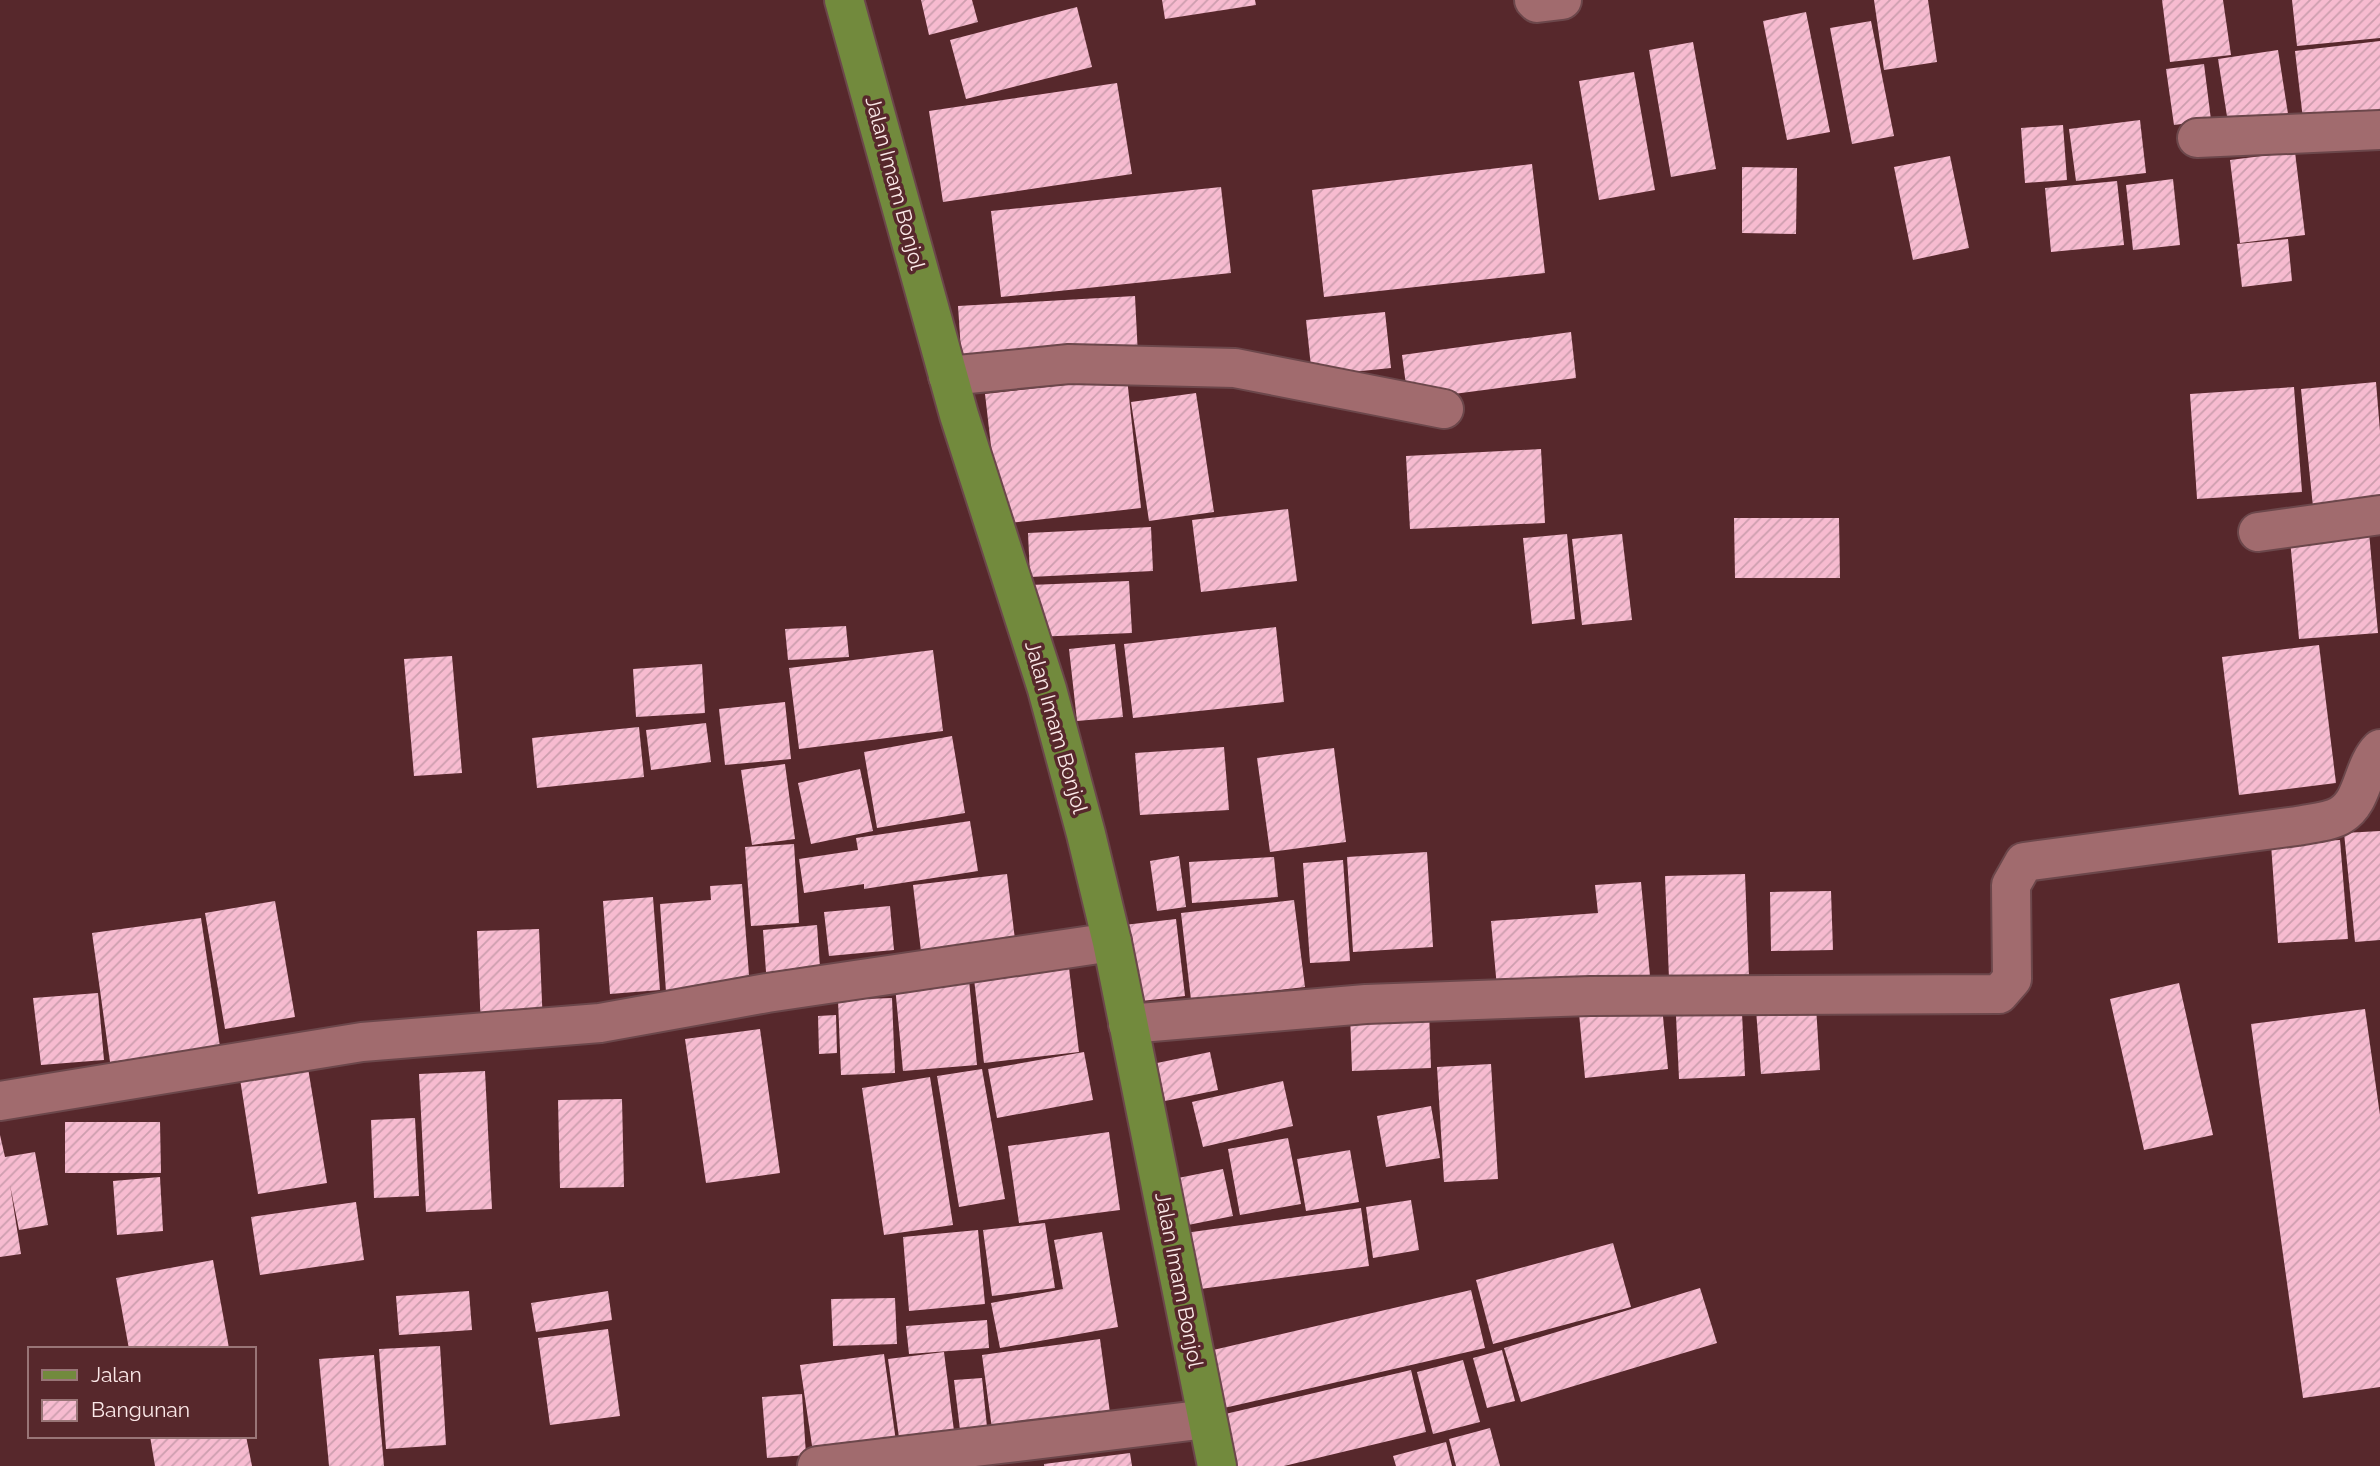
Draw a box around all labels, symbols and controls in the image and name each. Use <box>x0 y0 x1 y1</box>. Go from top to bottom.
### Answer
street label: Jalan Imam Bonjol <box>860 93 931 273</box>
street label: Jalan Imam Bonjol <box>1020 638 1093 816</box>
street label: Jalan Imam Bonjol <box>1150 1190 1209 1370</box>
legend <box>28 1347 256 1438</box>
text: Jalan <box>91 1362 142 1387</box>
text: Bangunan <box>91 1397 190 1422</box>

